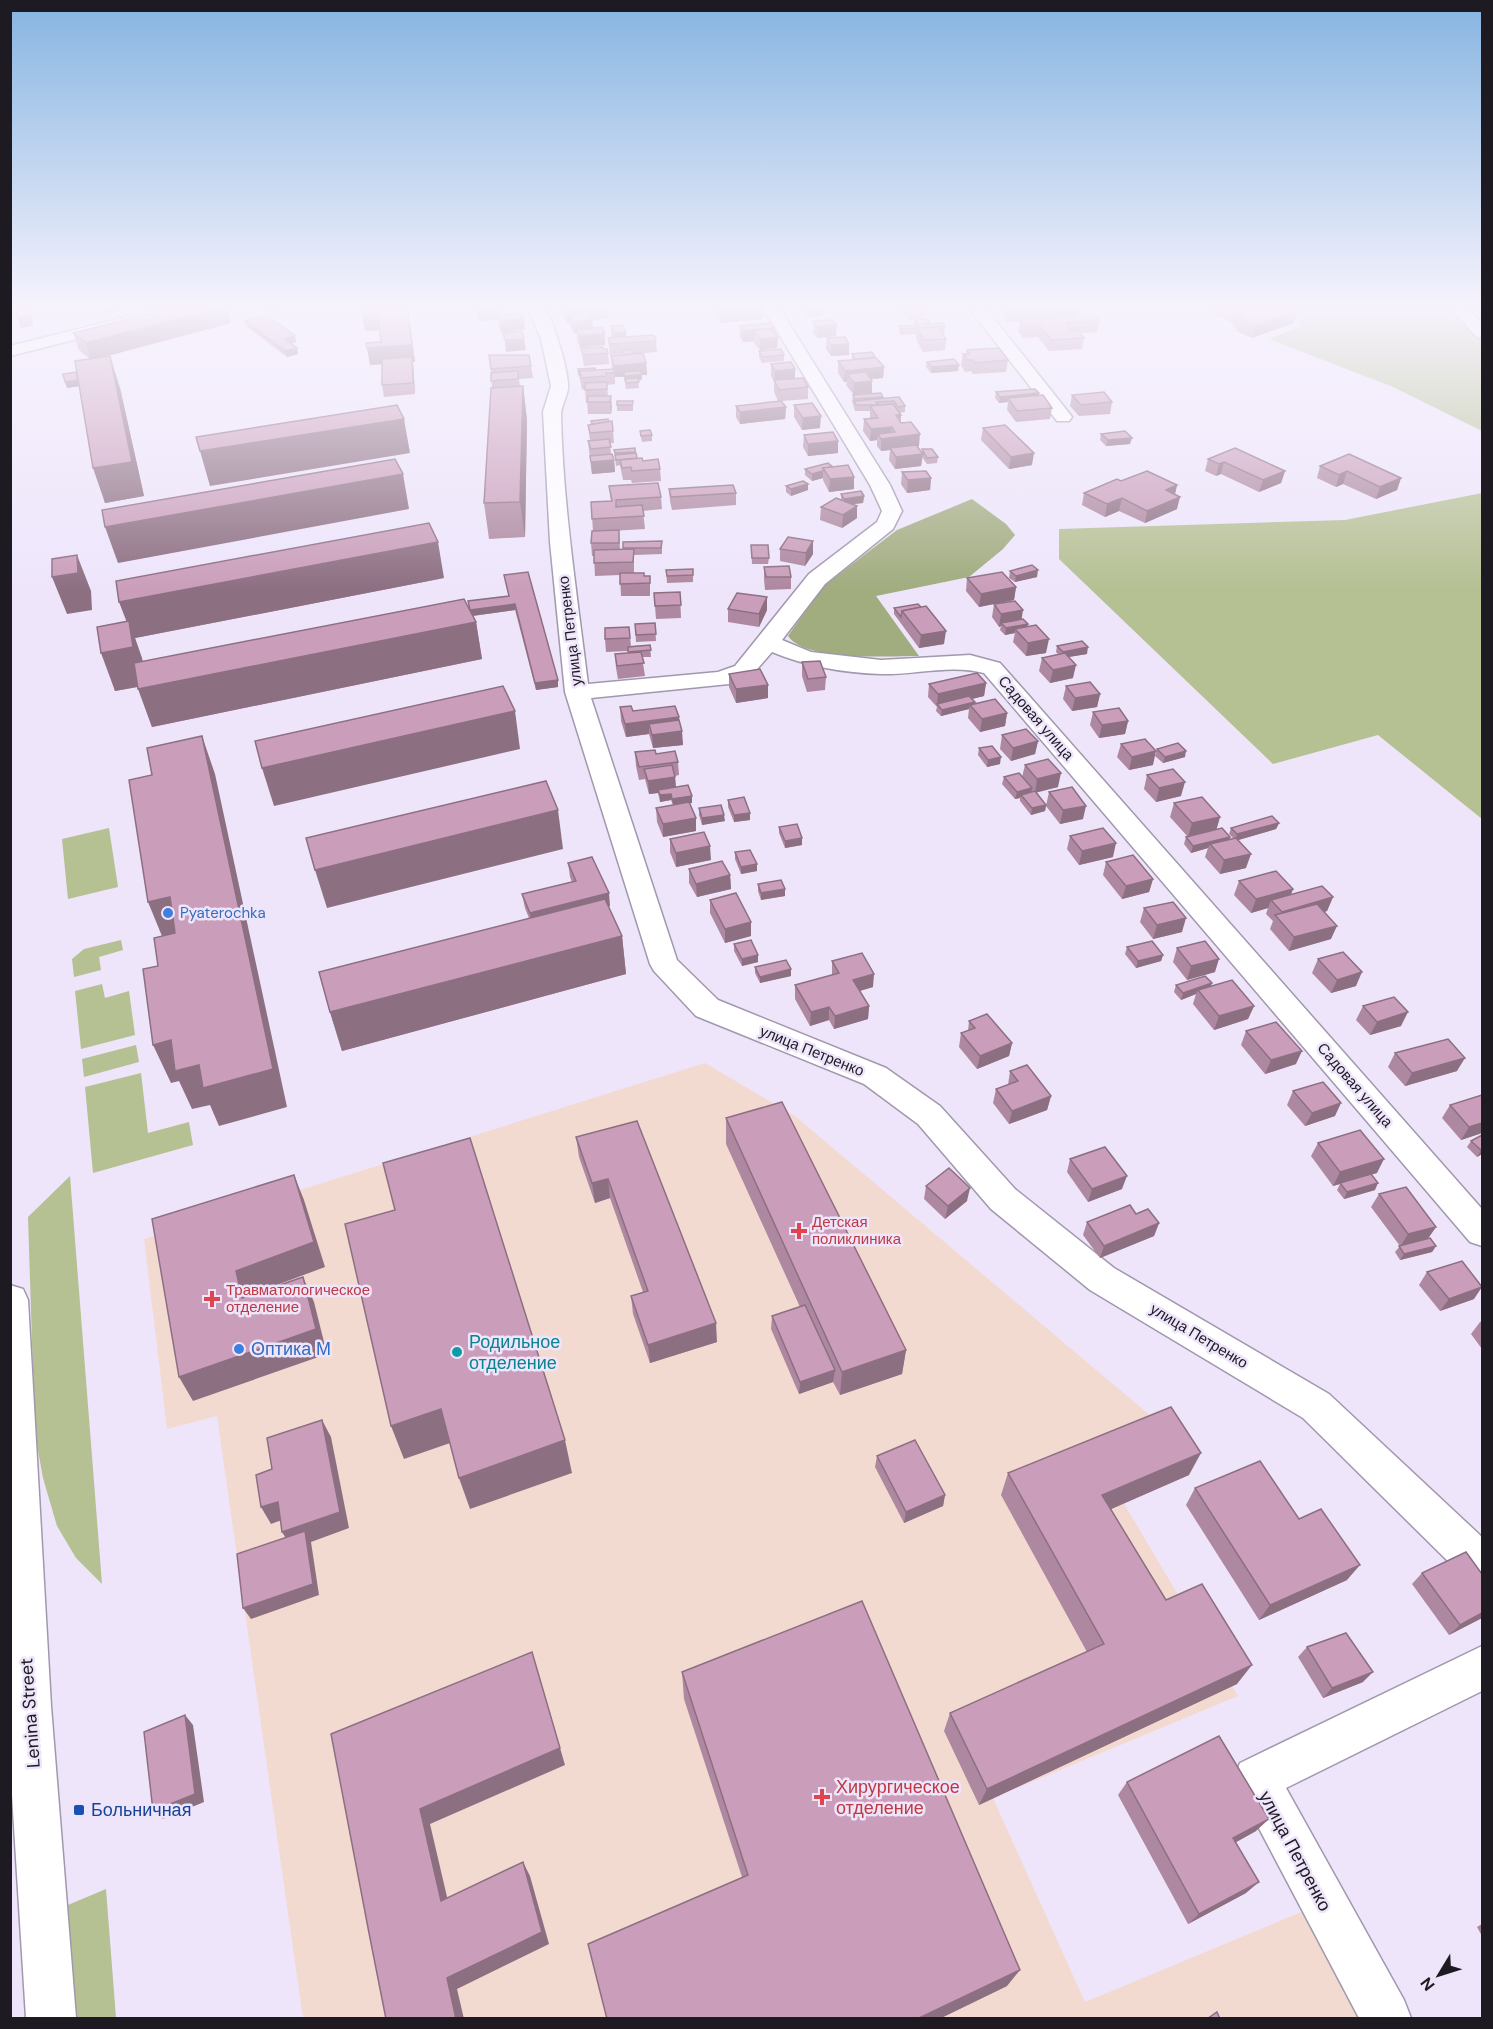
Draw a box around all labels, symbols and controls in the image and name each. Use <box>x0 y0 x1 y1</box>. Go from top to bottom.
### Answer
street label: улица Петренко <box>553 575 587 687</box>
street label: Садовая улица <box>994 671 1079 765</box>
place label: Pyaterochka <box>180 903 266 923</box>
marker: Pyaterochka <box>161 906 175 920</box>
street label: улица Петренко <box>757 1021 867 1081</box>
street label: Садовая улица <box>1313 1038 1398 1132</box>
place label: Детская поликлиника <box>812 1212 902 1249</box>
marker: Детская поликлиника <box>790 1222 808 1240</box>
place label: Травматологическое отделение <box>226 1280 370 1317</box>
marker: Травматологическое отделение <box>203 1290 221 1308</box>
street label: улица Петренко <box>1146 1299 1252 1373</box>
place label: Родильное отделение <box>469 1330 560 1375</box>
place label: Оптика М <box>251 1337 331 1361</box>
marker: Оптика М <box>232 1342 246 1356</box>
marker: Родильное отделение <box>450 1345 464 1359</box>
street label: Lenina Street <box>14 1657 46 1769</box>
place label: Хирургическое отделение <box>836 1775 960 1820</box>
street label: улица Петренко <box>1253 1787 1337 1915</box>
marker: Хирургическое отделение <box>813 1788 831 1806</box>
place label: Больничная <box>91 1798 191 1822</box>
marker: Больничная <box>72 1803 86 1817</box>
north arrow <box>1409 1945 1469 2005</box>
text: N <box>1416 1973 1439 1995</box>

